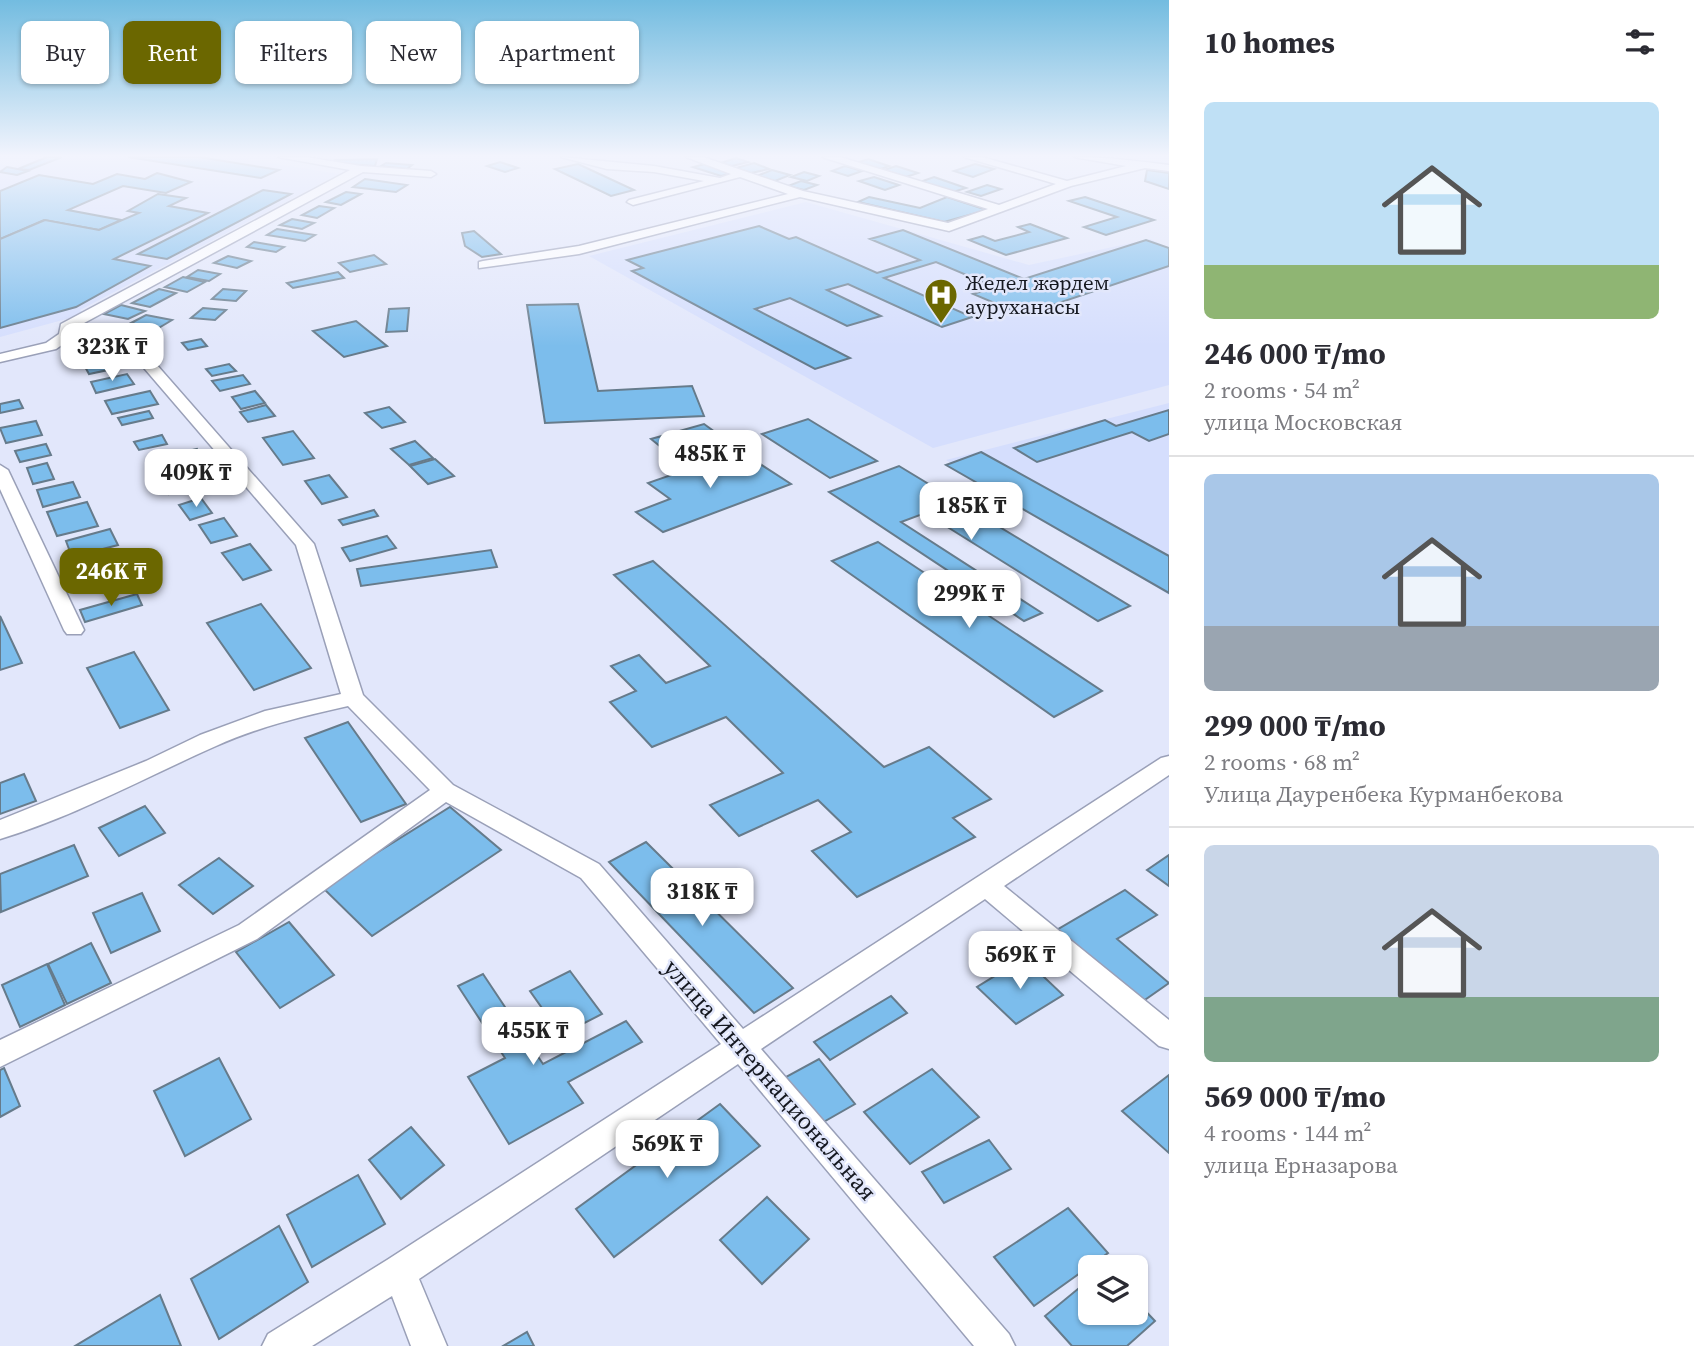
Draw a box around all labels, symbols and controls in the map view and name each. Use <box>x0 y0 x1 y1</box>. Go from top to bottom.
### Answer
chip: Buy <box>21 21 109 84</box>
chip: Rent <box>123 21 221 84</box>
chip: Filters <box>235 21 352 84</box>
chip: New <box>366 21 461 84</box>
chip: Apartment <box>475 21 639 84</box>
text: 10 homes <box>1204 22 1335 63</box>
icon: filters <box>1621 23 1659 61</box>
icon: home <box>1369 147 1495 273</box>
place label: Жедел жәрдем ауруханасы <box>965 268 1109 321</box>
hospital icon: Жедел жәрдем ауруханасы <box>922 276 960 325</box>
pin: 323K ₸ <box>55 324 169 383</box>
text: 323K ₸ <box>77 330 147 362</box>
text: 246 000 ₸/mo <box>1204 333 1386 374</box>
text: 2 rooms · 54 m² <box>1204 374 1360 406</box>
text: улица Московская <box>1204 406 1403 438</box>
pin: 485K ₸ <box>653 430 767 490</box>
text: 485K ₸ <box>675 437 745 469</box>
pin: 409K ₸ <box>139 449 253 509</box>
text: 409K ₸ <box>161 456 231 488</box>
pin: 185K ₸ <box>914 482 1028 542</box>
text: 185K ₸ <box>936 489 1006 521</box>
icon: home <box>1369 519 1495 645</box>
pin: 246K ₸ <box>54 548 168 608</box>
text: 246K ₸ <box>76 555 146 587</box>
pin: 299K ₸ <box>912 570 1026 630</box>
text: 299K ₸ <box>934 577 1004 609</box>
text: 299 000 ₸/mo <box>1204 705 1386 746</box>
text: 2 rooms · 68 m² <box>1204 746 1360 778</box>
text: Улица Дауренбека Курманбекова <box>1204 778 1563 810</box>
pin: 318K ₸ <box>645 869 759 928</box>
text: 318K ₸ <box>667 875 737 907</box>
icon: home <box>1369 890 1495 1016</box>
pin: 569K ₸ <box>963 932 1077 991</box>
text: 569K ₸ <box>985 938 1055 970</box>
street label: улица Интернациональная <box>656 952 885 1208</box>
pin: 455K ₸ <box>476 1007 590 1067</box>
text: 455K ₸ <box>498 1014 568 1046</box>
text: 569 000 ₸/mo <box>1204 1076 1386 1117</box>
text: 4 rooms · 144 m² <box>1204 1117 1371 1149</box>
pin: 569K ₸ <box>610 1120 724 1180</box>
text: 569K ₸ <box>632 1127 702 1159</box>
text: улица Ерназарова <box>1204 1149 1398 1181</box>
map controls <box>1078 1255 1148 1325</box>
button: layers <box>1078 1255 1148 1325</box>

